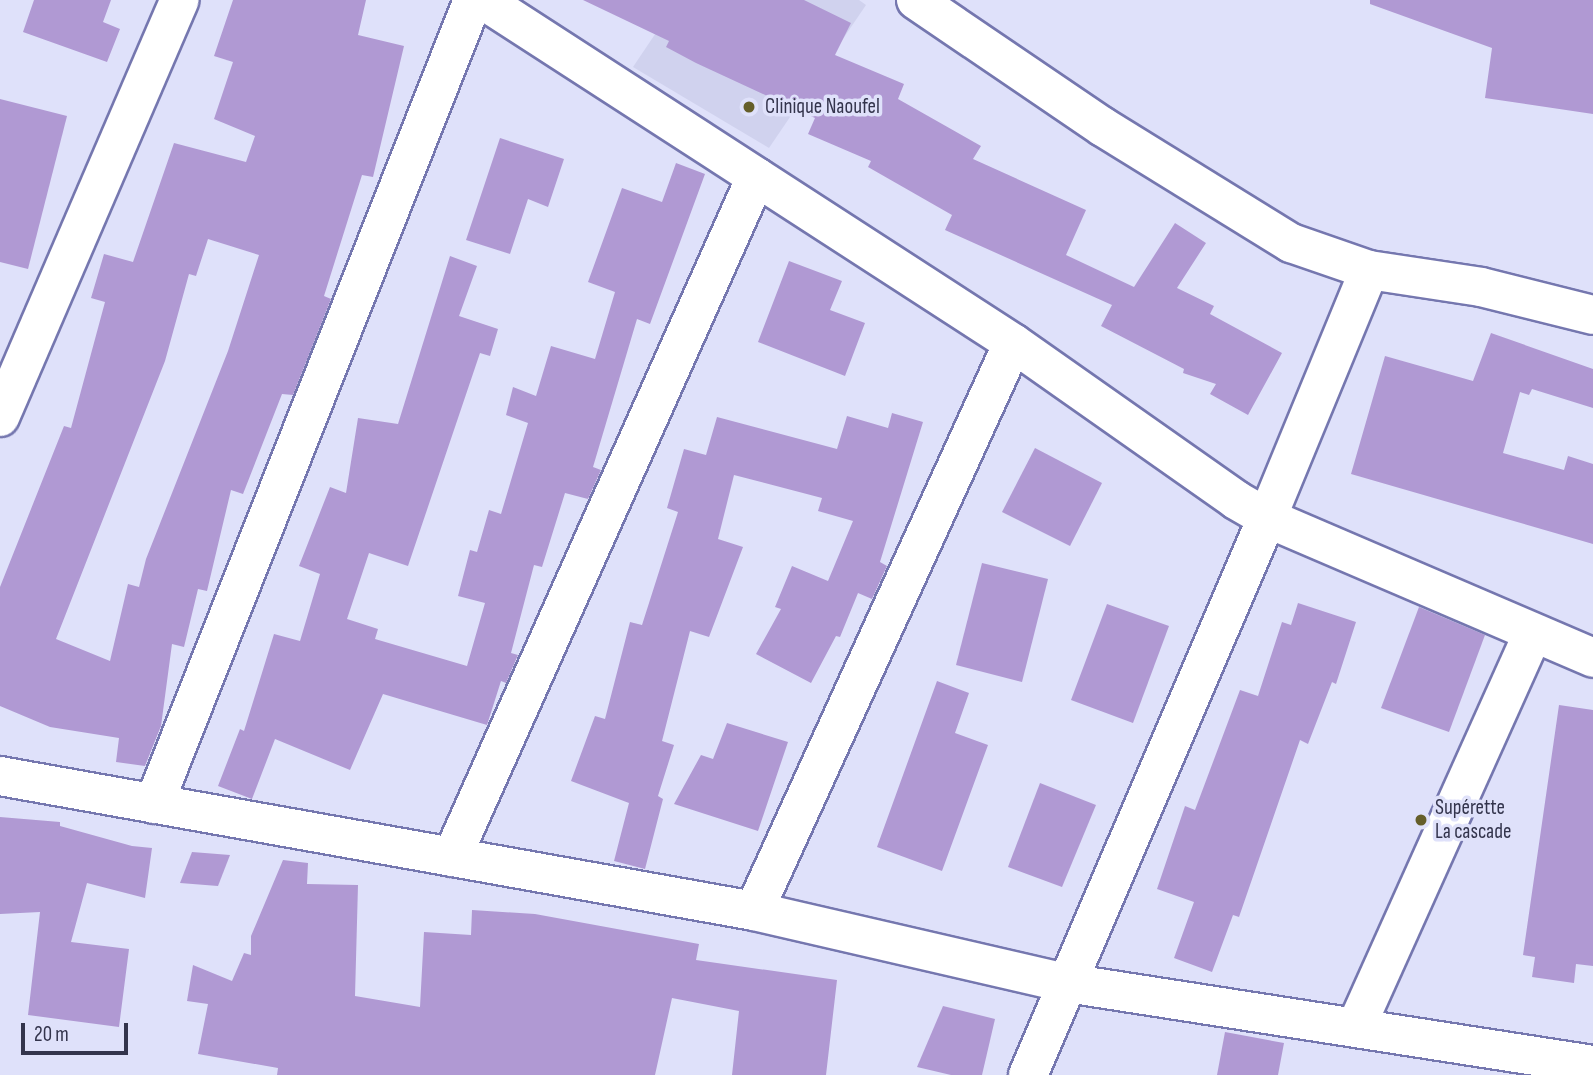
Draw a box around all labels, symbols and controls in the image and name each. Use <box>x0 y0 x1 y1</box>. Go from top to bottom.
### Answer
place label: Clinique Naoufel <box>765 94 880 120</box>
marker: Clinique Naoufel <box>739 97 759 117</box>
place label: Supérette La cascade <box>1435 795 1511 845</box>
marker: Supérette La cascade <box>1413 812 1429 828</box>
scale bar <box>24 1009 131 1052</box>
text: 20 m <box>34 1022 69 1047</box>

